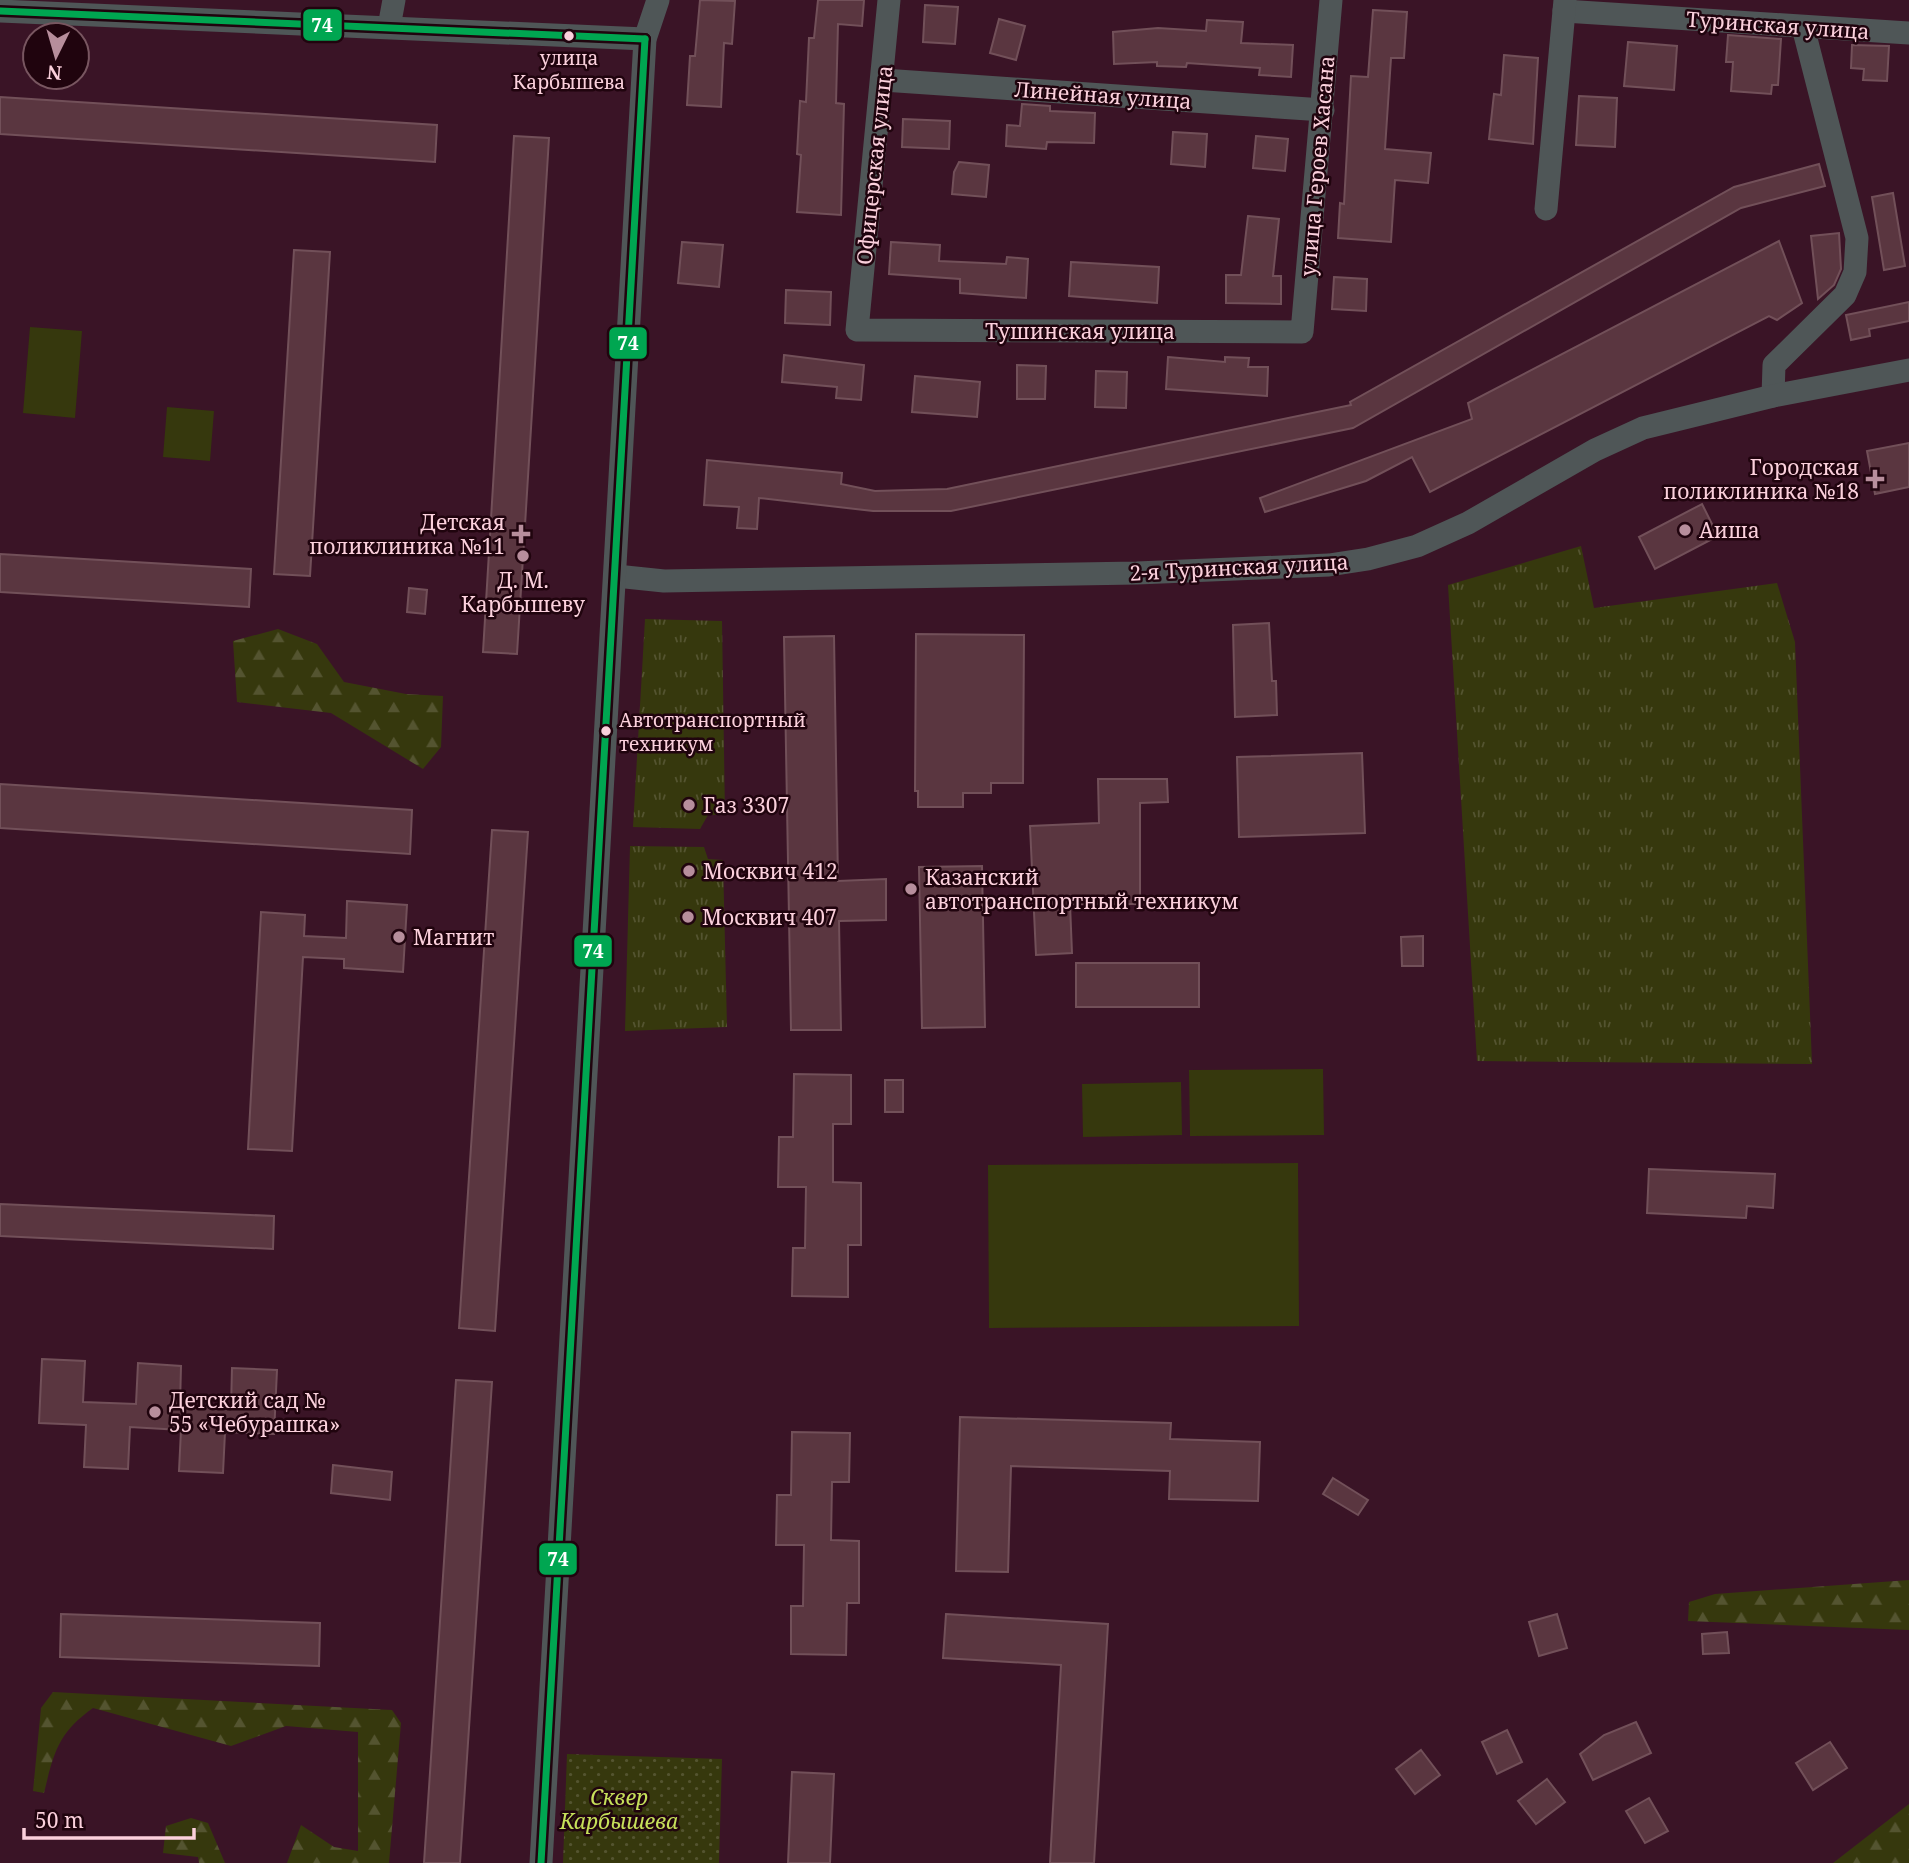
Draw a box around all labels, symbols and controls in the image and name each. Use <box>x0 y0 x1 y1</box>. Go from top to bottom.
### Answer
street label: Туринская улица <box>1685 5 1871 45</box>
line badge: 74 <box>302 8 343 42</box>
text: 74 <box>311 12 333 38</box>
north arrow <box>21 21 91 91</box>
marker: улица Карбышева <box>562 29 576 43</box>
place label: улица Карбышева <box>513 45 625 95</box>
street label: улица Героев Хасана <box>1293 54 1341 278</box>
text: N <box>46 59 63 87</box>
street label: Офицерская улица <box>850 64 898 266</box>
street label: Линейная улица <box>1014 75 1192 115</box>
street label: Тушинская улица <box>985 317 1175 345</box>
line badge: 74 <box>608 326 648 360</box>
text: 74 <box>617 330 639 356</box>
place label: Городская поликлиника №18 <box>1663 453 1859 505</box>
marker: Городская поликлиника №18 <box>1865 469 1885 489</box>
place label: Детская поликлиника №11 <box>309 508 505 560</box>
place label: Аиша <box>1699 516 1760 544</box>
marker: Аиша <box>1677 522 1693 538</box>
marker: Детская поликлиника №11 <box>511 524 531 544</box>
street label: 2-я Туринская улица <box>1129 547 1349 587</box>
marker: Д. М. Карбышеву <box>515 548 531 564</box>
place label: Д. М. Карбышеву <box>461 566 585 618</box>
place label: Автотранспортный техникум <box>619 707 806 757</box>
marker: Автотранспортный техникум <box>599 724 613 738</box>
place label: Газ 3307 <box>703 791 789 819</box>
marker: Газ 3307 <box>681 797 697 813</box>
place label: Москвич 412 <box>703 857 838 885</box>
marker: Москвич 412 <box>681 863 697 879</box>
place label: Казанский автотранспортный техникум <box>925 863 1239 915</box>
marker: Казанский автотранспортный техникум <box>903 881 919 897</box>
place label: Москвич 407 <box>702 903 837 931</box>
marker: Москвич 407 <box>680 909 696 925</box>
place label: Магнит <box>413 923 494 951</box>
marker: Магнит <box>391 929 407 945</box>
line badge: 74 <box>573 934 613 968</box>
text: 74 <box>582 938 604 964</box>
place label: Детский сад № 55 «Чебурашка» <box>169 1386 340 1438</box>
marker: Детский сад № 55 «Чебурашка» <box>147 1404 163 1420</box>
line badge: 74 <box>538 1542 578 1576</box>
text: 74 <box>547 1546 569 1572</box>
park label: Сквер Карбышева <box>559 1783 678 1835</box>
scale bar <box>24 1797 194 1841</box>
text: 50 m <box>35 1806 84 1834</box>

